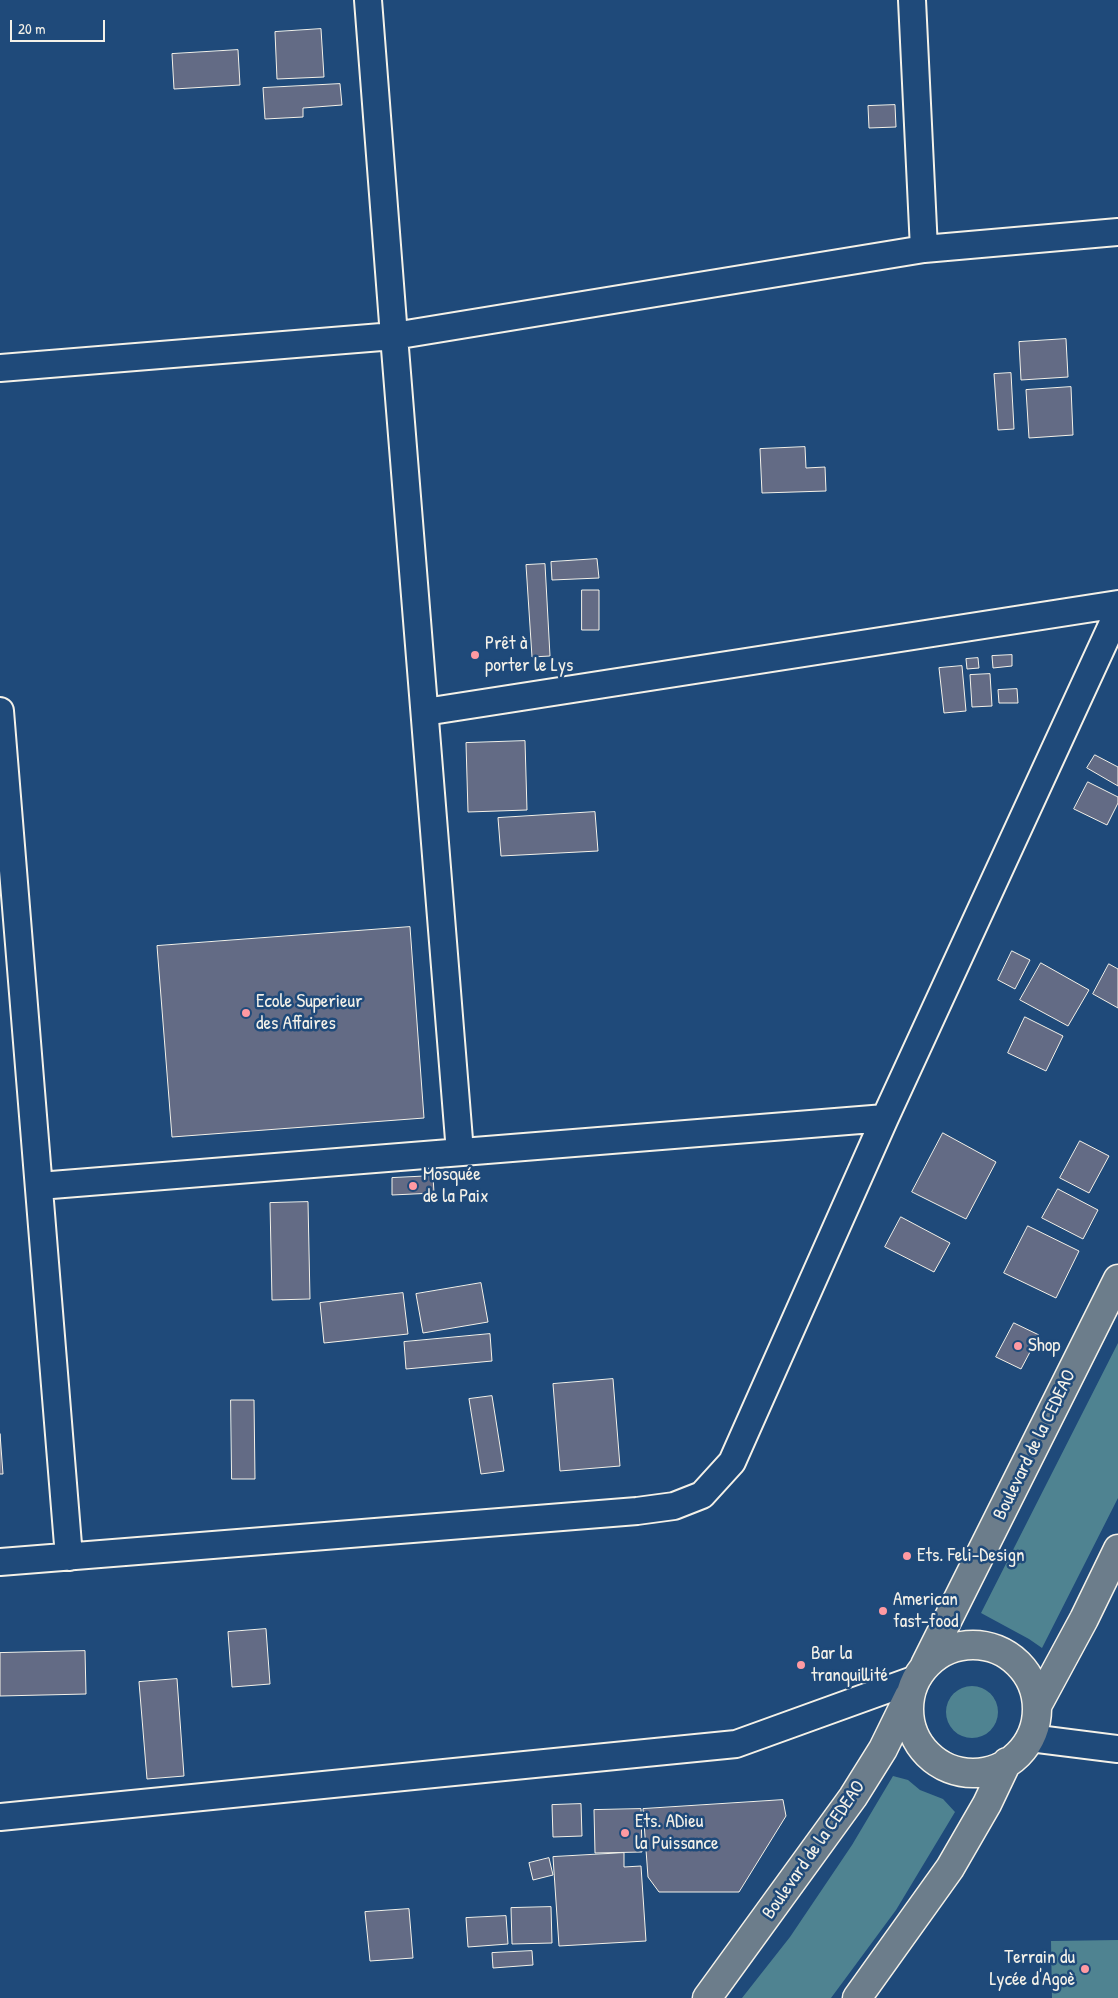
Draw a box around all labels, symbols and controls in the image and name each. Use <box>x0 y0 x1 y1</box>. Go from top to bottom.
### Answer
scale bar <box>12 10 108 42</box>
text: 20 m <box>18 18 45 39</box>
place label: Prêt à porter le Lys <box>485 633 573 677</box>
marker: Prêt à porter le Lys <box>469 649 481 661</box>
place label: Ecole Superieur des Affaires <box>256 991 362 1035</box>
marker: Ecole Superieur des Affaires <box>240 1007 252 1019</box>
place label: Mosquée de la Paix <box>423 1164 489 1208</box>
marker: Mosquée de la Paix <box>407 1180 419 1192</box>
place label: Shop <box>1028 1335 1060 1357</box>
marker: Shop <box>1012 1340 1024 1352</box>
street label: Boulevard de la CEDEAO <box>989 1366 1081 1524</box>
place label: Ets. Feli-Design <box>917 1545 1025 1567</box>
marker: Ets. Feli-Design <box>901 1550 913 1562</box>
place label: American fast-food <box>893 1589 958 1633</box>
marker: American fast-food <box>877 1605 889 1617</box>
place label: Bar la tranquillité <box>811 1643 888 1687</box>
marker: Bar la tranquillité <box>795 1659 807 1671</box>
street label: Boulevard de la CEDEAO <box>758 1776 870 1924</box>
place label: Ets. ADieu la Puissance <box>635 1811 718 1855</box>
marker: Ets. ADieu la Puissance <box>619 1827 631 1839</box>
place label: Terrain du Lycée d'Agoè <box>990 1947 1075 1991</box>
marker: Terrain du Lycée d'Agoè <box>1079 1963 1091 1975</box>

